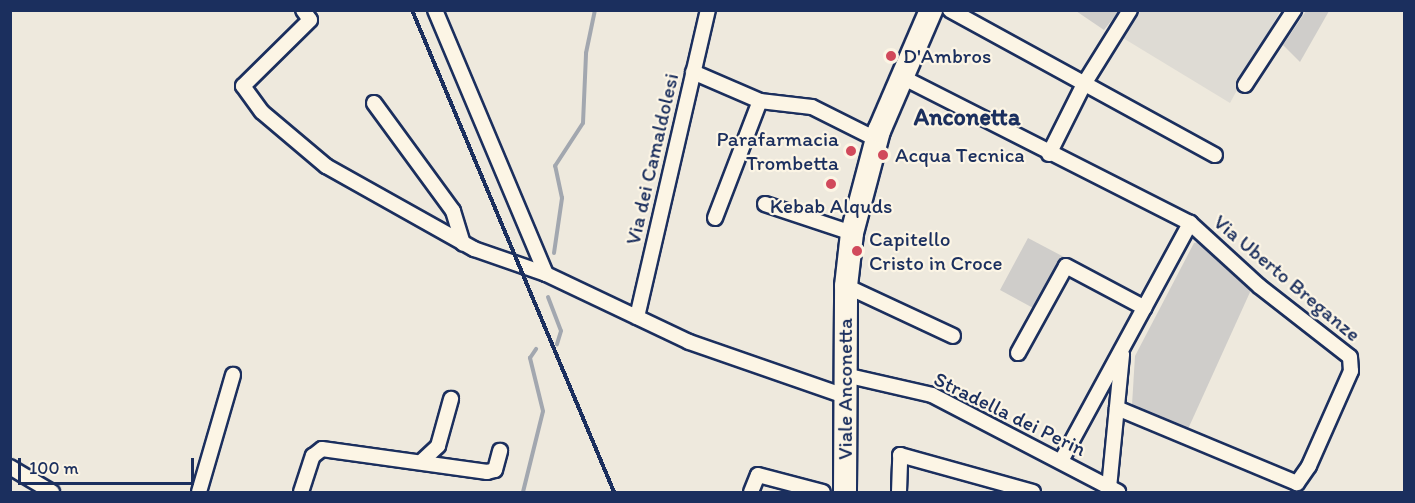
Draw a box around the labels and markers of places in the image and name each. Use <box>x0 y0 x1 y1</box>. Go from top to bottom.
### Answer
place label: D'Ambros <box>903 43 991 69</box>
marker: D'Ambros <box>884 49 898 63</box>
place label: Parafarmacia Trombetta <box>716 126 839 176</box>
place label: Acqua Tecnica <box>895 142 1023 168</box>
marker: Parafarmacia Trombetta <box>844 144 858 158</box>
marker: Acqua Tecnica <box>876 148 890 162</box>
marker: Kebab Alquds <box>824 177 838 191</box>
place label: Kebab Alquds <box>770 193 892 219</box>
place label: Capitello Cristo in Croce <box>869 226 1003 276</box>
marker: Capitello Cristo in Croce <box>850 244 864 258</box>

